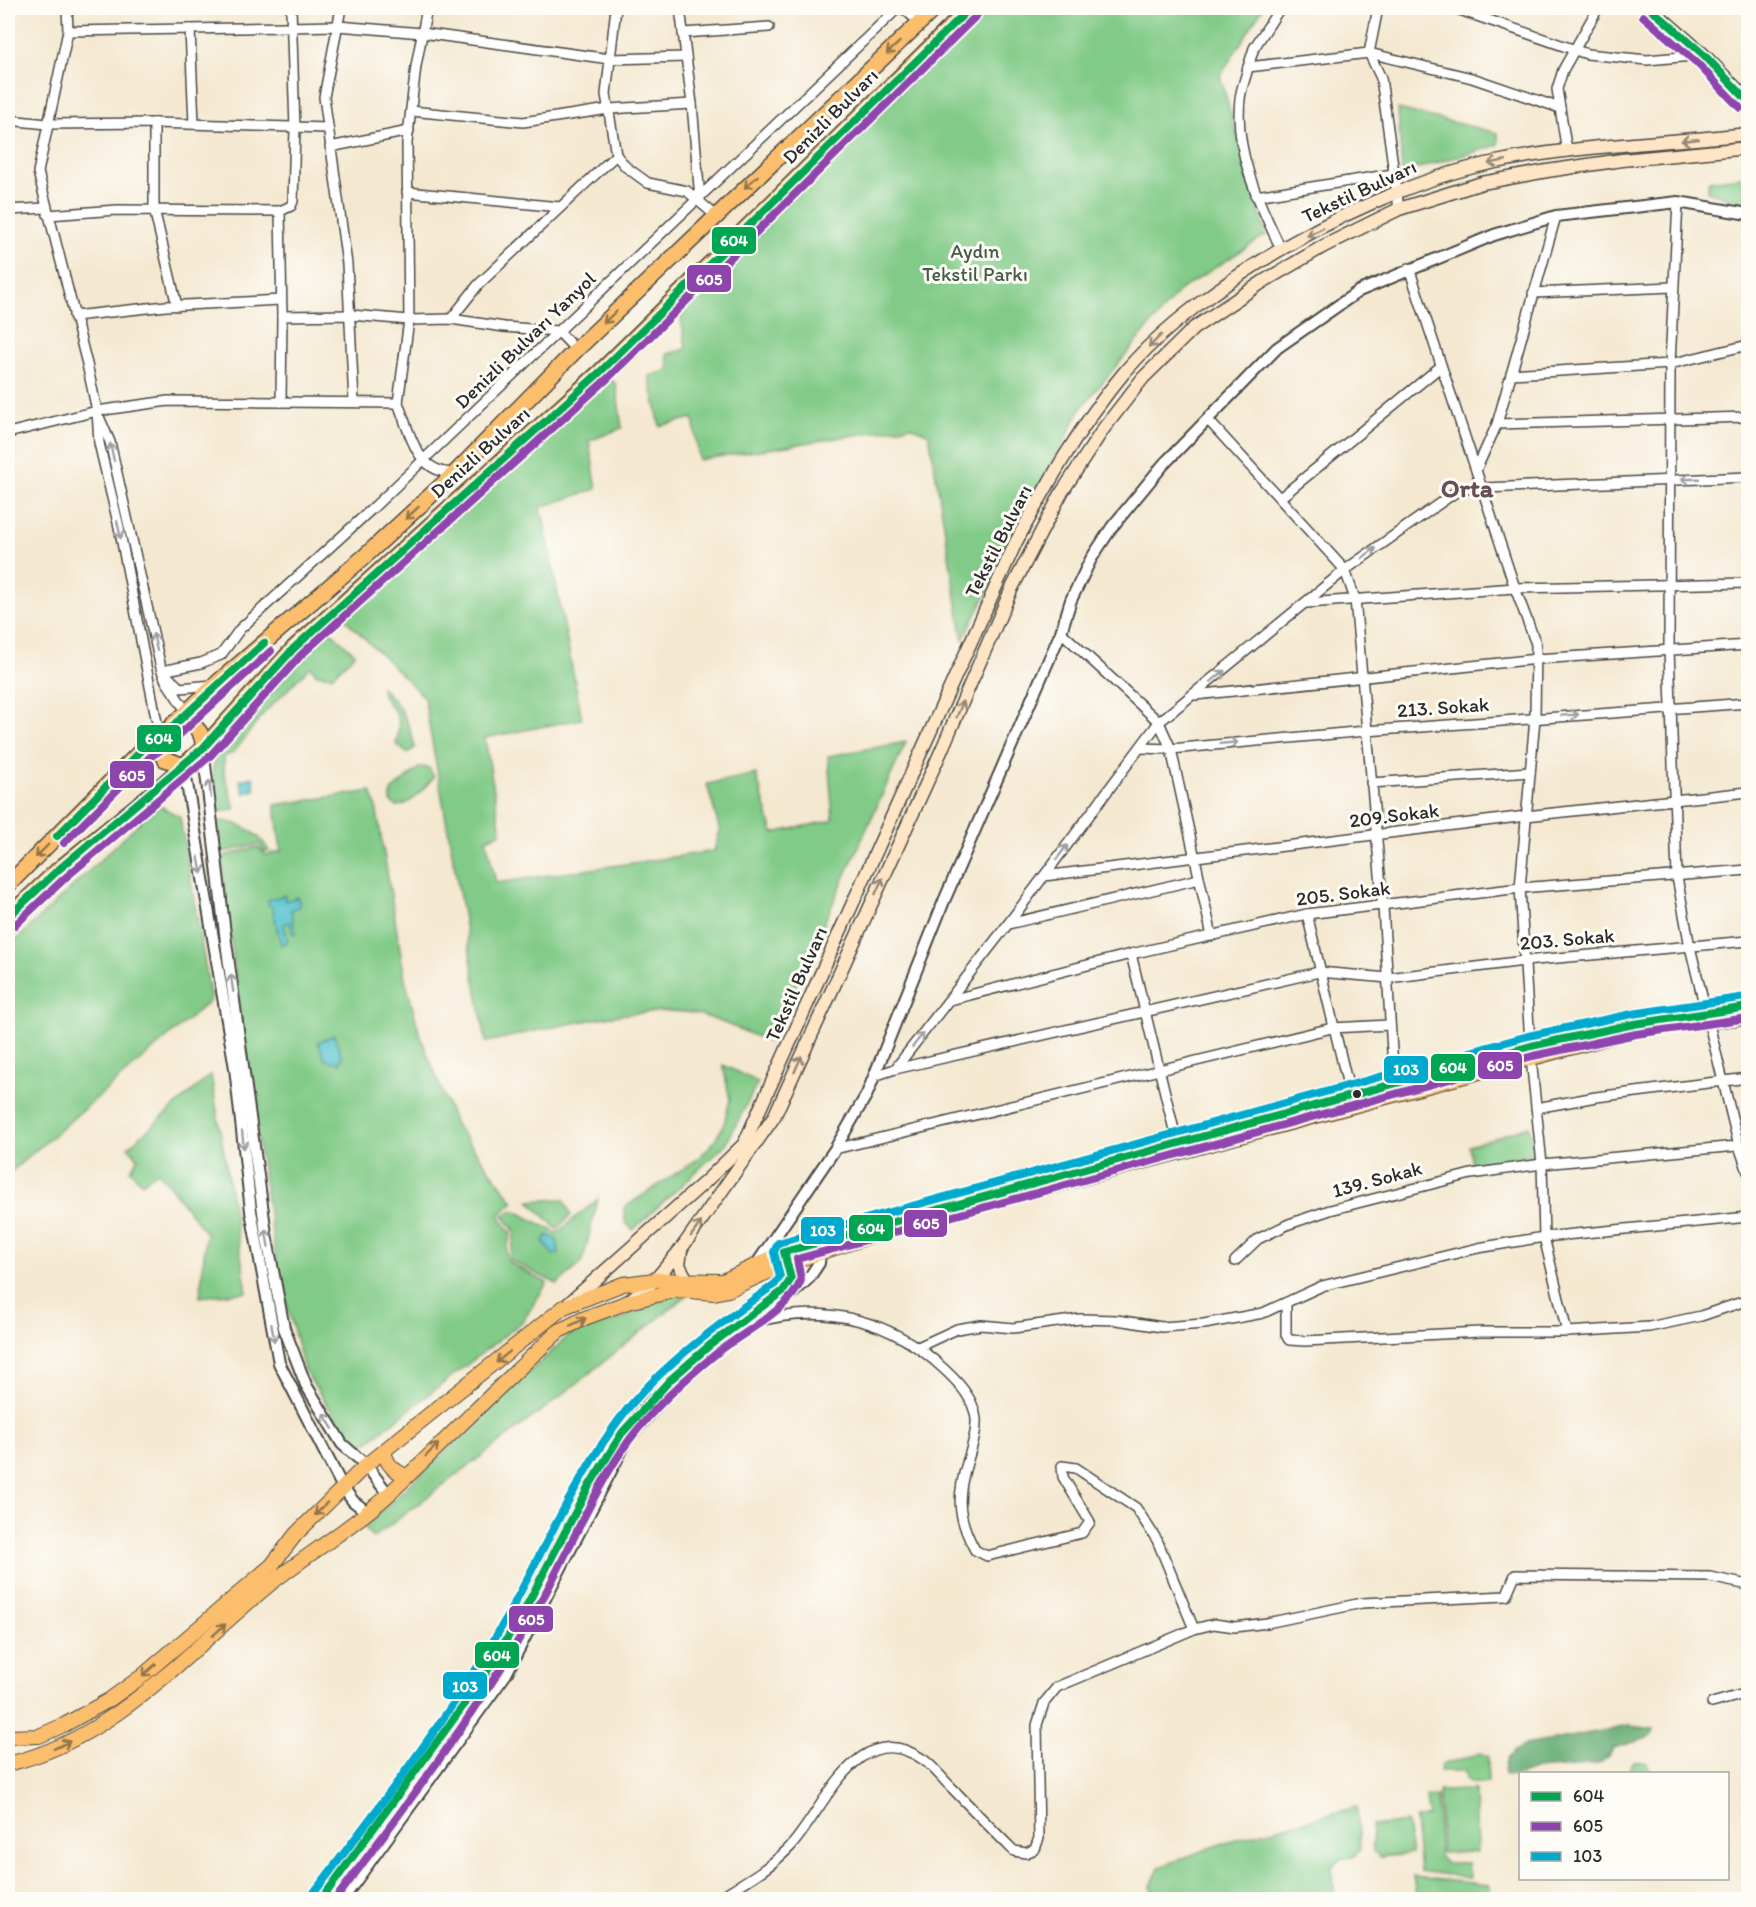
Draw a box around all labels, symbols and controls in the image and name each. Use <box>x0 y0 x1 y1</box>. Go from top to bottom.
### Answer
one-way arrow <box>886 41 901 55</box>
street label: Denizli Bulvarı <box>777 63 883 169</box>
one-way arrow <box>1681 135 1701 146</box>
street label: Tekstil Bulvarı <box>1298 154 1420 228</box>
one-way arrow <box>1487 157 1507 168</box>
one-way arrow <box>744 175 759 189</box>
line badge: 604 <box>711 226 757 255</box>
one-way arrow <box>1307 227 1325 238</box>
text: 604 <box>720 231 748 250</box>
park label: Aydın Tekstil Parkı <box>922 239 1028 286</box>
line badge: 605 <box>686 264 732 293</box>
street label: Denizli Bulvarı Yanyol <box>449 266 601 414</box>
text: 605 <box>696 270 723 289</box>
one-way arrow <box>603 309 618 324</box>
one-way arrow <box>1148 334 1163 349</box>
street label: Denizli Bulvarı <box>425 401 535 503</box>
one-way arrow <box>105 442 117 461</box>
district label: Orta <box>1441 472 1494 504</box>
one-way arrow <box>1681 473 1701 484</box>
street label: Tekstil Bulvarı <box>959 481 1037 601</box>
one-way arrow <box>405 506 420 520</box>
one-way arrow <box>114 520 125 540</box>
one-way arrow <box>1361 547 1377 560</box>
one-way arrow <box>149 632 160 652</box>
one-way arrow <box>1210 669 1226 682</box>
street label: 213. Sokak <box>1396 692 1490 722</box>
one-way arrow <box>955 700 966 718</box>
one-way arrow <box>1560 709 1580 720</box>
line badge: 604 <box>136 724 182 753</box>
text: 604 <box>145 729 173 748</box>
one-way arrow <box>1219 737 1239 748</box>
line badge: 605 <box>109 760 155 789</box>
text: 605 <box>119 766 146 785</box>
one-way arrow <box>204 779 215 799</box>
street label: 209.Sokak <box>1348 798 1440 832</box>
one-way arrow <box>35 844 49 859</box>
one-way arrow <box>1055 845 1068 861</box>
one-way arrow <box>195 855 206 874</box>
street label: 205. Sokak <box>1295 875 1391 911</box>
one-way arrow <box>874 878 885 896</box>
street label: Tekstil Bulvarı <box>760 923 832 1045</box>
street label: 203. Sokak <box>1519 923 1615 955</box>
one-way arrow <box>226 973 237 993</box>
one-way arrow <box>911 1033 924 1049</box>
line badge: 605 <box>1477 1051 1523 1080</box>
line badge: 604 <box>1430 1053 1476 1082</box>
one-way arrow <box>793 1055 805 1073</box>
line badge: 103 <box>1383 1055 1429 1084</box>
text: 605 <box>1487 1056 1514 1075</box>
text: 604 <box>1439 1058 1467 1077</box>
text: 103 <box>1393 1060 1419 1079</box>
unlabelled marker <box>1351 1088 1363 1100</box>
one-way arrow <box>238 1130 249 1150</box>
street label: 139. Sokak <box>1329 1156 1425 1202</box>
line badge: 605 <box>903 1209 948 1238</box>
line badge: 604 <box>848 1214 894 1242</box>
text: 605 <box>913 1214 940 1233</box>
line badge: 103 <box>800 1216 845 1245</box>
text: 604 <box>857 1219 885 1238</box>
one-way arrow <box>690 1221 702 1237</box>
text: 103 <box>810 1221 836 1240</box>
one-way arrow <box>261 1229 272 1248</box>
one-way arrow <box>568 1315 586 1327</box>
one-way arrow <box>268 1323 279 1342</box>
one-way arrow <box>495 1351 511 1364</box>
one-way arrow <box>322 1413 334 1430</box>
one-way arrow <box>424 1443 439 1457</box>
one-way arrow <box>314 1501 328 1516</box>
line badge: 605 <box>508 1605 554 1633</box>
text: 605 <box>518 1610 545 1629</box>
one-way arrow <box>211 1623 226 1637</box>
line badge: 604 <box>474 1641 520 1669</box>
text: 604 <box>483 1646 511 1665</box>
one-way arrow <box>141 1664 157 1677</box>
line badge: 103 <box>442 1671 488 1700</box>
text: 103 <box>452 1677 478 1696</box>
one-way arrow <box>53 1738 71 1750</box>
legend <box>1519 1772 1729 1880</box>
text: 604 <box>1573 1785 1605 1807</box>
text: 605 <box>1573 1815 1603 1837</box>
text: 103 <box>1573 1845 1602 1867</box>

